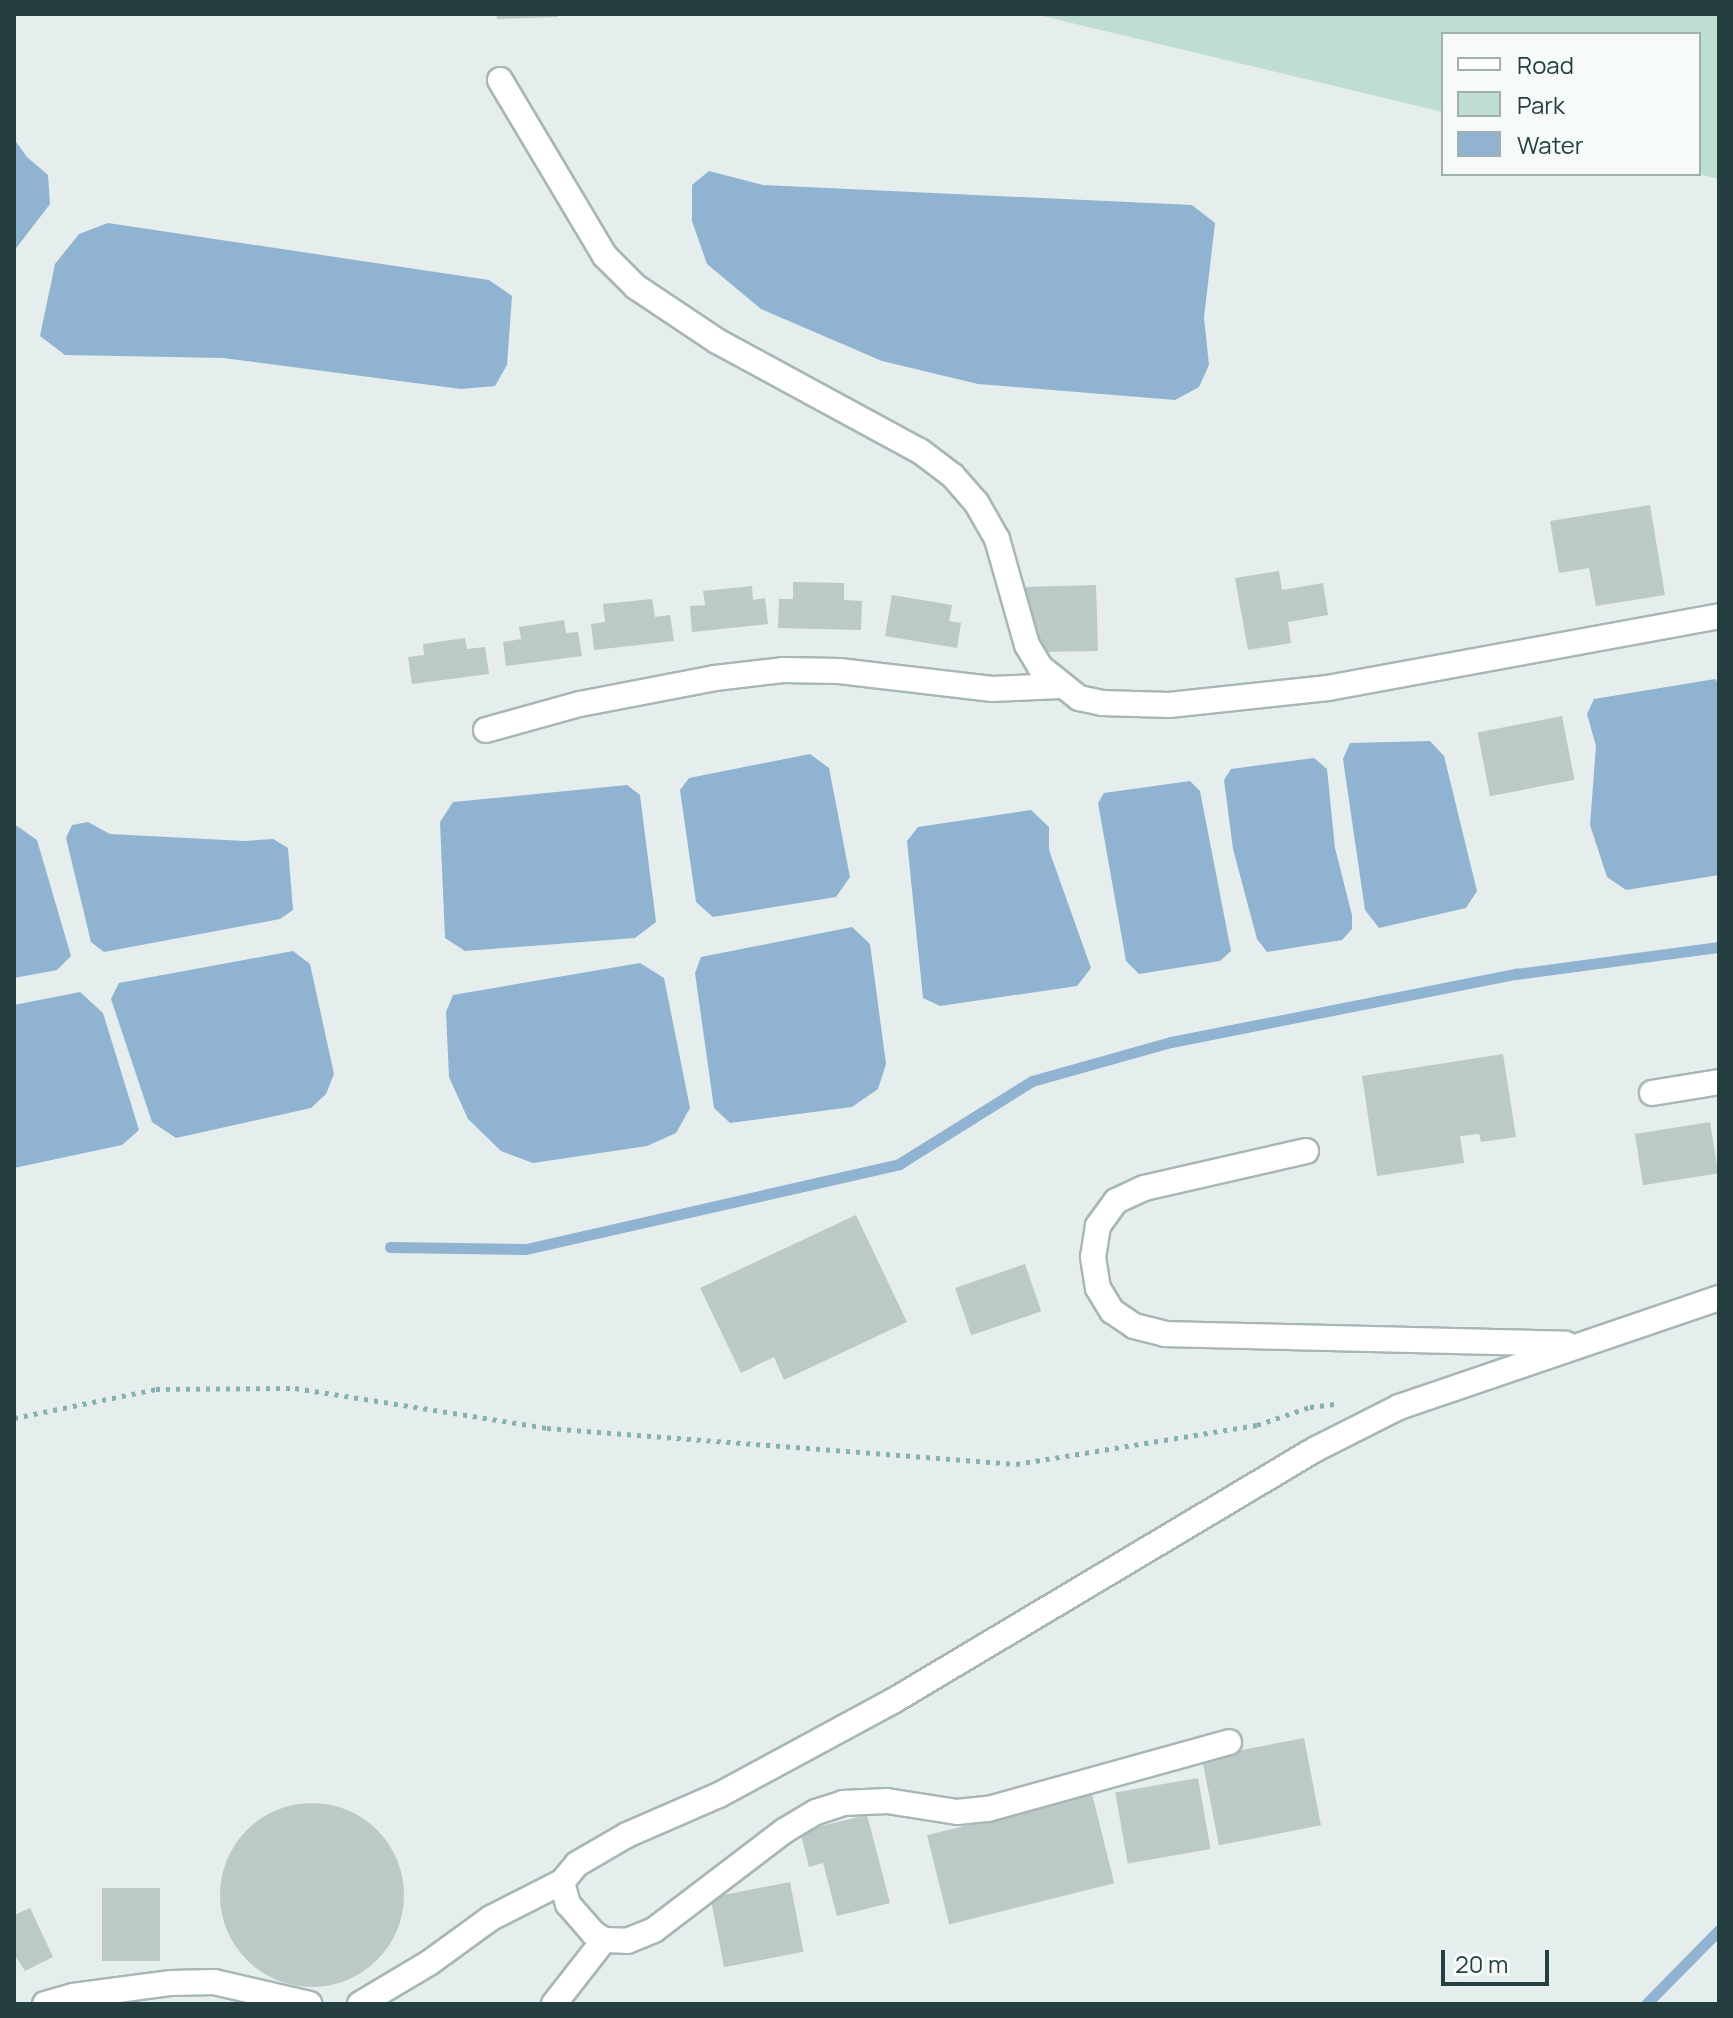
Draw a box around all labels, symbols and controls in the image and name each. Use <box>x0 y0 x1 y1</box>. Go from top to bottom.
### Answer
legend <box>1441 32 1701 176</box>
text: Road <box>1517 48 1574 81</box>
text: Park <box>1517 88 1565 121</box>
text: Water <box>1517 128 1584 161</box>
scale bar <box>1445 1934 1553 1984</box>
text: 20 m <box>1455 1947 1508 1980</box>

